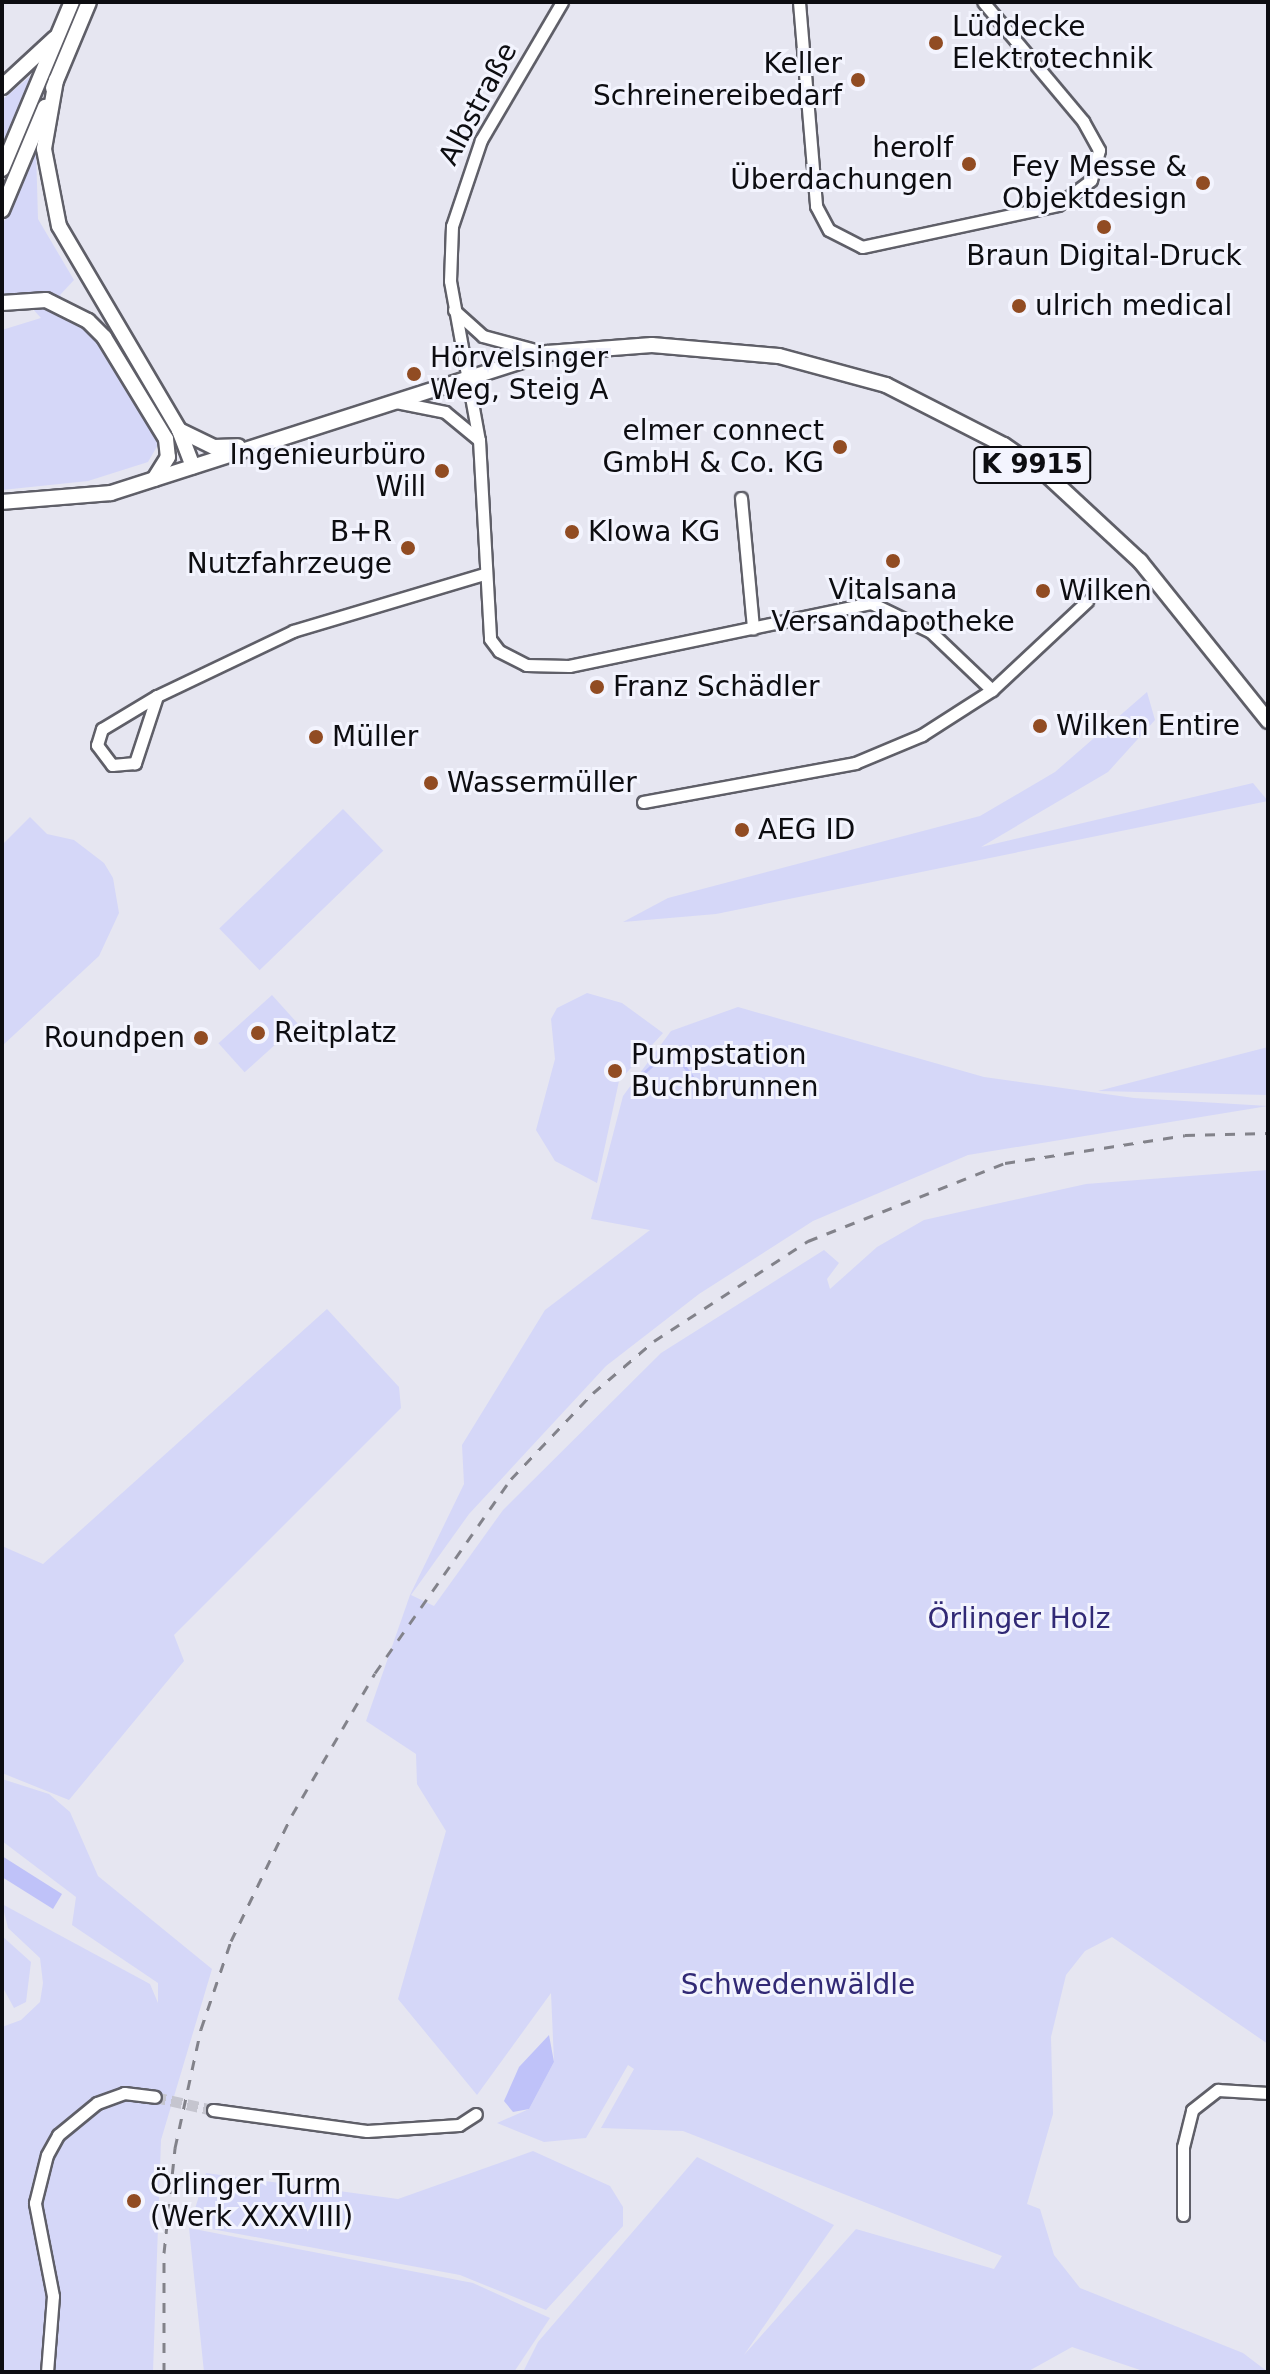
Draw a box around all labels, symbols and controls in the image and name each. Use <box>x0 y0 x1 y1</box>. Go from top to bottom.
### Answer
place label: Lüddecke Elektrotechnik <box>952 10 1153 76</box>
marker: Lüddecke Elektrotechnik <box>927 34 945 52</box>
street label: Albstraße <box>432 37 524 171</box>
place label: Keller Schreinereibedarf <box>593 47 842 113</box>
marker: Keller Schreinereibedarf <box>849 71 867 89</box>
place label: herolf Überdachungen <box>730 131 953 197</box>
place label: Fey Messe & Objektdesign <box>1002 150 1187 216</box>
marker: herolf Überdachungen <box>960 155 978 173</box>
marker: Fey Messe & Objektdesign <box>1194 174 1212 192</box>
marker: Braun Digital-Druck <box>1095 218 1113 236</box>
place label: Braun Digital-Druck <box>966 239 1242 273</box>
place label: ulrich medical <box>1035 289 1232 323</box>
marker: ulrich medical <box>1010 297 1028 315</box>
place label: Hörvelsinger Weg, Steig A <box>430 341 608 407</box>
marker: Hörvelsinger Weg, Steig A <box>405 365 423 383</box>
place label: elmer connect GmbH & Co. KG <box>603 414 824 480</box>
place label: Ingenieurbüro Will <box>229 438 426 504</box>
marker: elmer connect GmbH & Co. KG <box>831 438 849 456</box>
road number: K 9915 <box>972 443 1092 487</box>
marker: Ingenieurbüro Will <box>433 462 451 480</box>
place label: B+R Nutzfahrzeuge <box>187 515 392 581</box>
place label: Klowa KG <box>588 515 720 549</box>
marker: Klowa KG <box>563 523 581 541</box>
marker: B+R Nutzfahrzeuge <box>399 539 417 557</box>
marker: Vitalsana Versandapotheke <box>884 552 902 570</box>
place label: Vitalsana Versandapotheke <box>771 573 1015 639</box>
place label: Wilken <box>1059 574 1152 608</box>
marker: Wilken <box>1034 582 1052 600</box>
place label: Franz Schädler <box>613 670 819 704</box>
marker: Franz Schädler <box>588 678 606 696</box>
place label: Wilken Entire <box>1056 709 1240 743</box>
marker: Wilken Entire <box>1031 717 1049 735</box>
place label: Müller <box>332 720 418 754</box>
marker: Müller <box>307 728 325 746</box>
place label: Wassermüller <box>447 766 637 800</box>
marker: Wassermüller <box>422 774 440 792</box>
place label: AEG ID <box>758 813 855 847</box>
marker: AEG ID <box>733 821 751 839</box>
place label: Reitplatz <box>274 1016 397 1050</box>
place label: Roundpen <box>44 1021 185 1055</box>
marker: Reitplatz <box>249 1024 267 1042</box>
marker: Roundpen <box>192 1029 210 1047</box>
place label: Pumpstation Buchbrunnen <box>631 1038 819 1104</box>
marker: Pumpstation Buchbrunnen <box>606 1062 624 1080</box>
park label: Örlinger Holz <box>928 1602 1110 1636</box>
park label: Schwedenwäldle <box>681 1968 915 2002</box>
place label: Örlinger Turm (Werk XXXVIII) <box>150 2168 353 2234</box>
marker: Örlinger Turm (Werk XXXVIII) <box>125 2192 143 2210</box>

